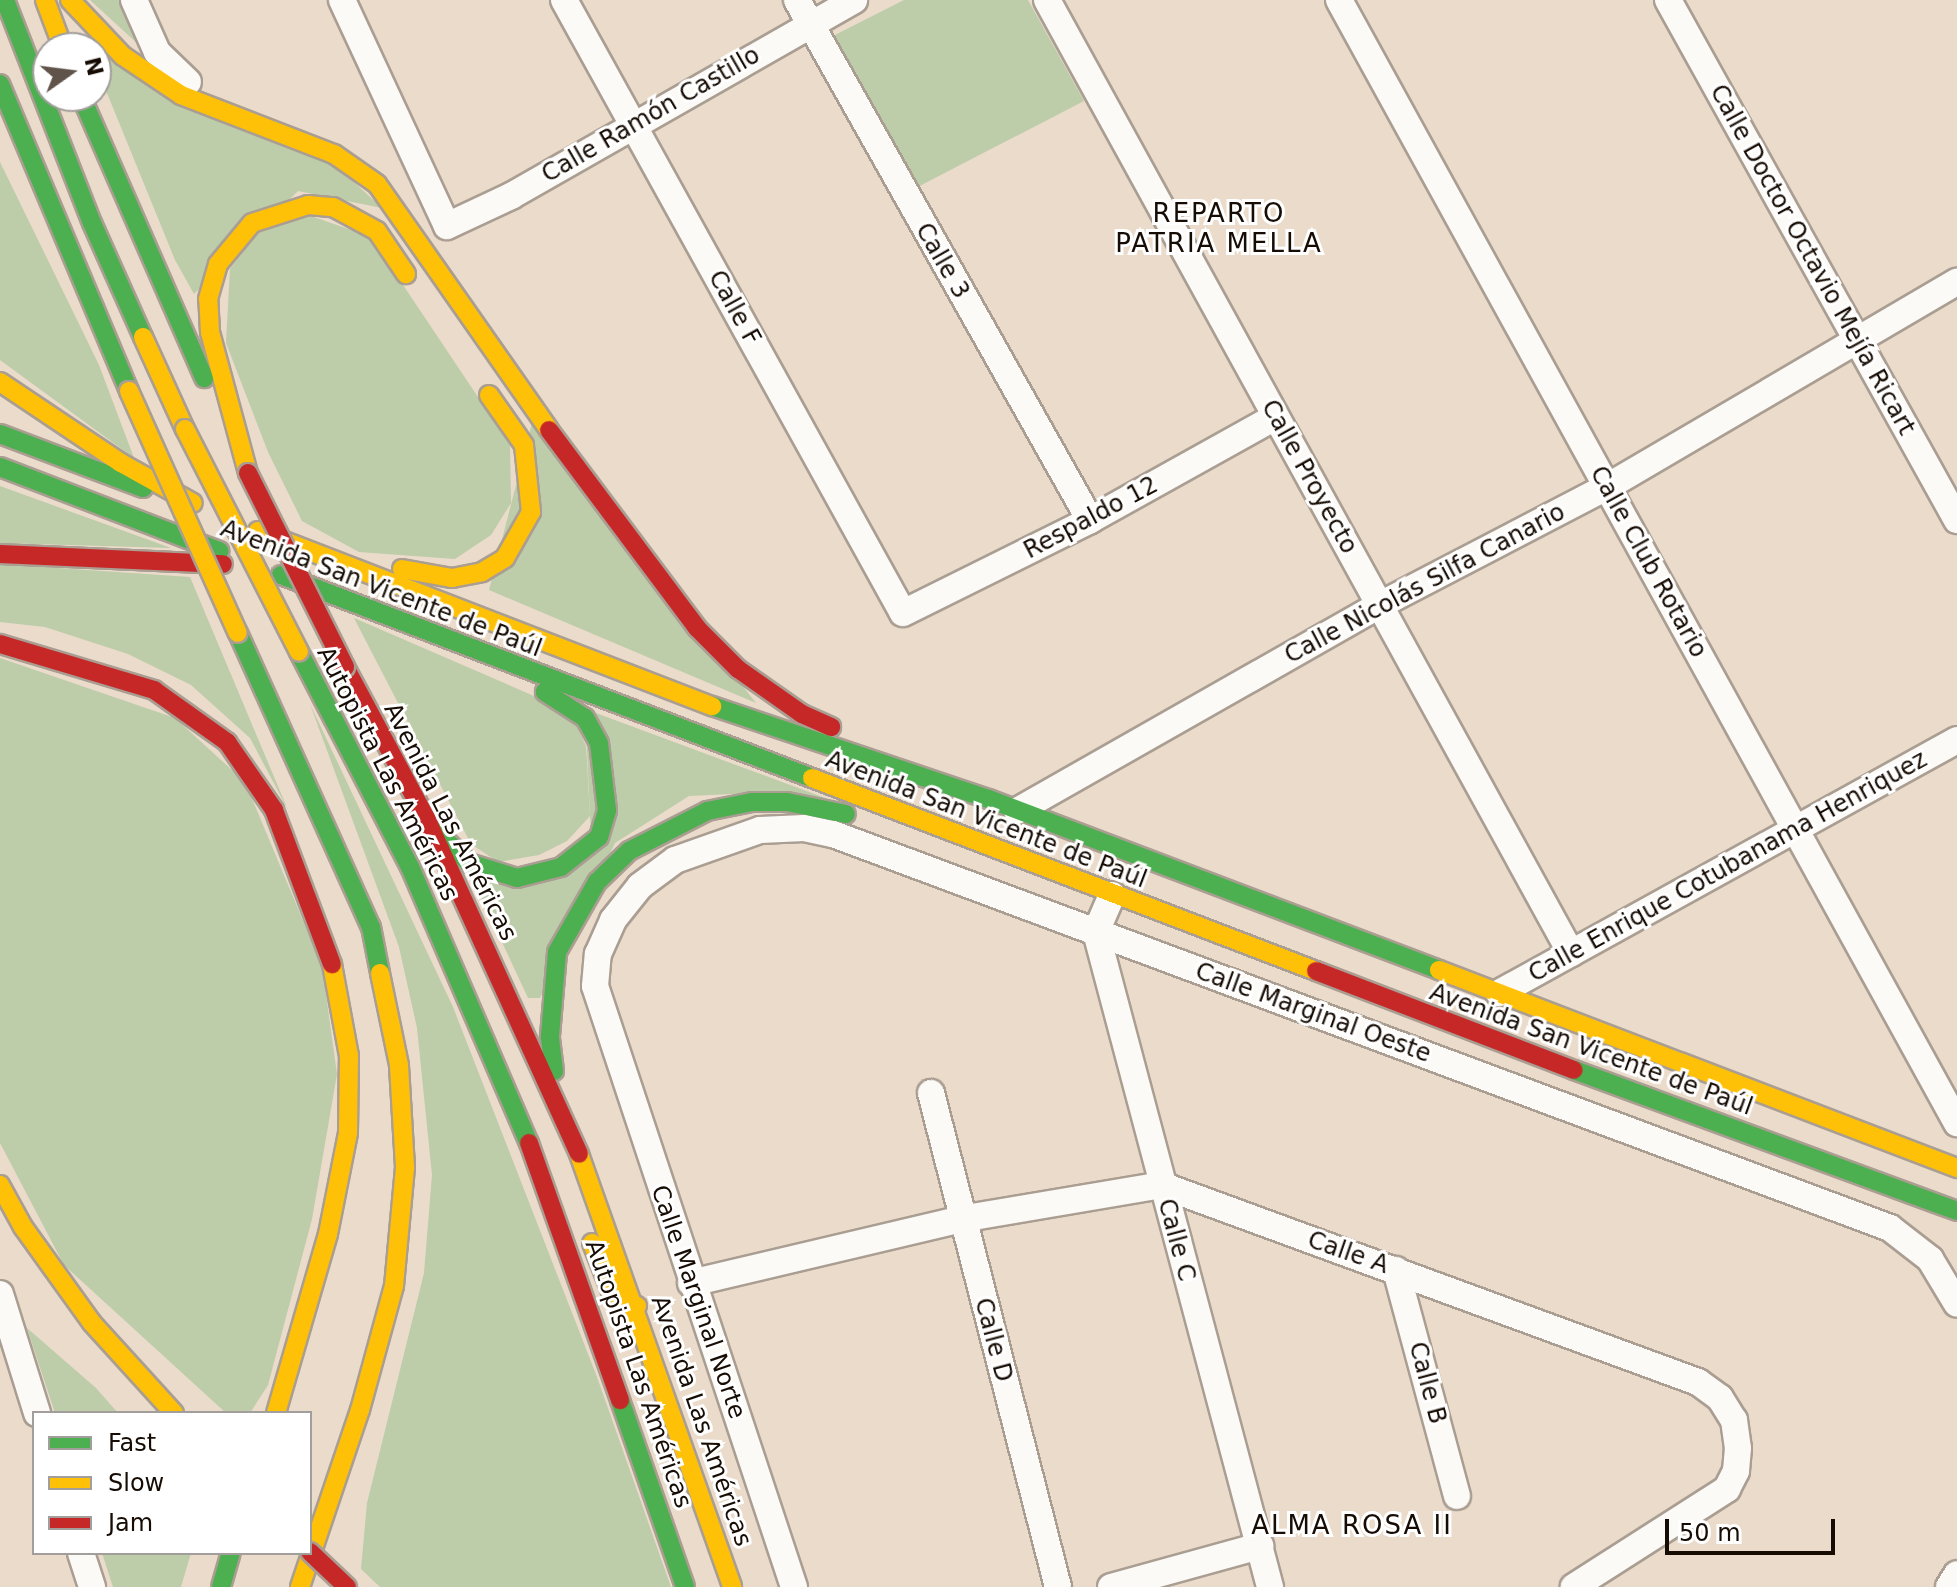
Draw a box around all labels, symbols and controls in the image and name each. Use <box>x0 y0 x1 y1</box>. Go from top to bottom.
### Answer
north arrow <box>32 32 112 112</box>
street label: Calle Ramón Castillo <box>537 41 765 189</box>
text: N <box>79 55 108 79</box>
street label: Calle Doctor Octavio Mejía Ricart <box>1703 80 1921 440</box>
district label: REPARTO PATRIA MELLA <box>1115 198 1323 260</box>
street label: Calle 3 <box>909 218 975 304</box>
street label: Calle F <box>702 266 766 350</box>
street label: Calle Proyecto <box>1255 395 1363 559</box>
street label: Calle Club Rotario <box>1583 461 1713 663</box>
street label: Respaldo 12 <box>1019 471 1163 565</box>
street label: Calle Nicolás Silfa Canario <box>1280 498 1570 670</box>
street label: Avenida San Vicente de Paúl <box>216 514 546 664</box>
street label: Autopista Las Américas <box>310 642 464 906</box>
street label: Avenida Las Américas <box>377 698 523 946</box>
street label: Avenida San Vicente de Paúl <box>821 745 1151 895</box>
street label: Calle Enrique Cotubanama Henriquez <box>1524 745 1932 989</box>
street label: Calle Marginal Oeste <box>1191 957 1435 1069</box>
street label: Avenida San Vicente de Paúl <box>1426 978 1756 1122</box>
street label: Calle Marginal Norte <box>645 1182 751 1422</box>
street label: Calle C <box>1151 1196 1201 1284</box>
street label: Calle A <box>1304 1226 1392 1280</box>
street label: Autopista Las Américas <box>579 1236 697 1512</box>
street label: Avenida Las Américas <box>645 1292 757 1550</box>
street label: Calle D <box>968 1295 1018 1385</box>
street label: Calle B <box>1402 1339 1452 1427</box>
legend <box>32 1411 312 1555</box>
text: Fast <box>108 1429 156 1457</box>
text: Slow <box>108 1469 164 1497</box>
scale bar <box>1669 1503 1839 1553</box>
text: Jam <box>108 1509 153 1537</box>
district label: ALMA ROSA II <box>1251 1510 1453 1542</box>
text: 50 m <box>1679 1519 1741 1547</box>

